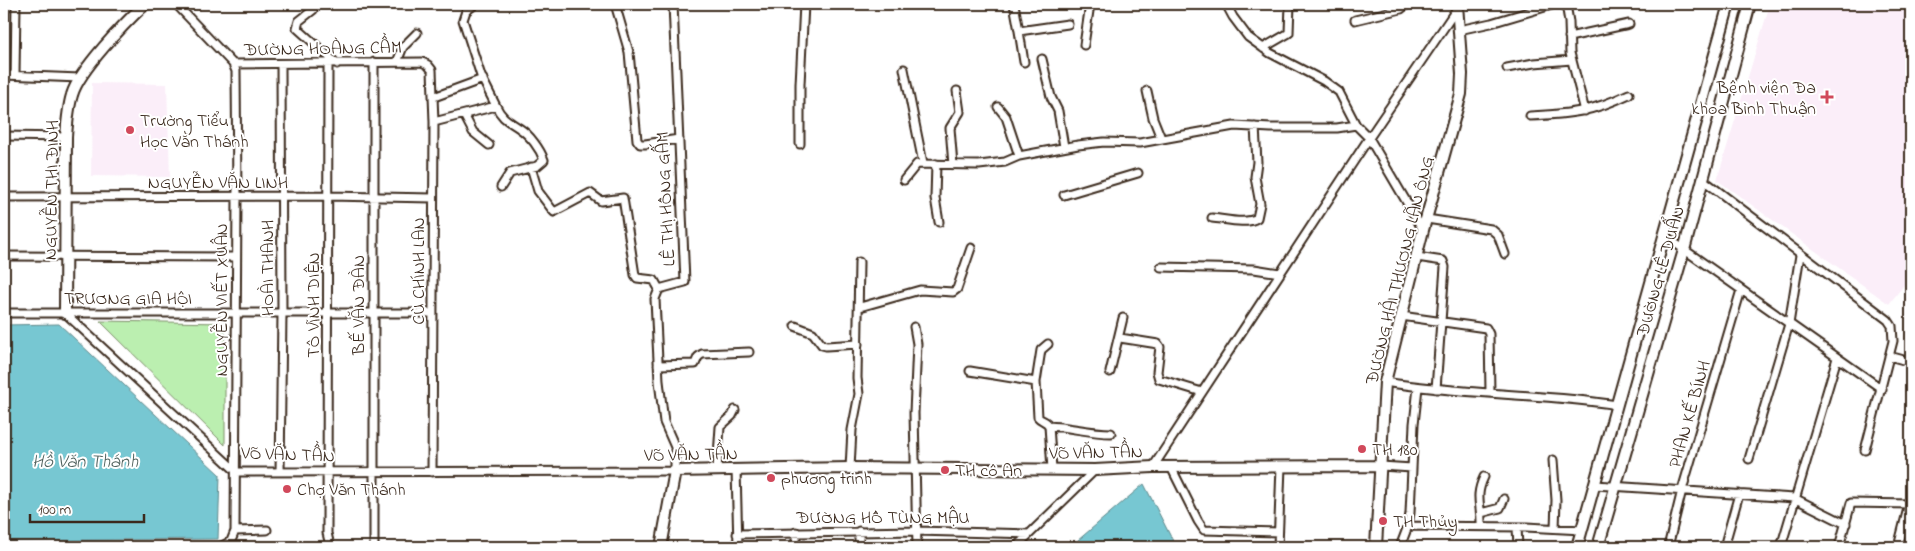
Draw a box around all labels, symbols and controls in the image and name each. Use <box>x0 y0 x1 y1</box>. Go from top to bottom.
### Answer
street label: ĐƯỜNG HOÀNG CẦM <box>243 33 402 64</box>
place label: Bệnh viện Đa khoa Bình Thuận <box>1692 76 1816 123</box>
marker: Bệnh viện Đa khoa Bình Thuận <box>1820 90 1834 104</box>
place label: Trường Tiểu Học Văn Thánh <box>140 109 249 156</box>
street label: NGUYỄN THỊ ĐỊNH <box>39 120 67 260</box>
marker: Trường Tiểu Học Văn Thánh <box>124 124 136 136</box>
street label: LÊ THỊ HỒNG GẤM <box>648 131 684 267</box>
street label: ĐƯỜNG HẢI THƯỢNG LÃN ÔNG <box>1359 153 1442 388</box>
street label: NGUYỄN VĂN LINH <box>148 171 288 197</box>
street label: ĐƯỜNG LÊ DUẨN <box>1629 203 1693 341</box>
street label: CÙ CHÍNH LAN <box>407 217 433 325</box>
street label: HOÀI THANH <box>256 220 282 316</box>
street label: NGUYỄN VIẾT XUÂN <box>210 223 236 377</box>
street label: TÔ VĨNH DIỆN <box>302 252 328 358</box>
street label: BẾ VĂN ĐÀN <box>347 255 373 356</box>
street label: TRƯƠNG GIA HỘI <box>64 287 192 313</box>
street label: PHAN KẾ BÍNH <box>1663 358 1719 471</box>
street label: VÕ VĂN TẦN <box>1048 437 1143 468</box>
street label: VÕ VĂN TẦN <box>240 438 335 471</box>
place label: TH 180 <box>1372 438 1418 464</box>
street label: VÕ VĂN TẦN <box>643 439 738 470</box>
marker: TH 180 <box>1356 443 1368 455</box>
water label: Hồ Văn Thánh <box>32 449 139 476</box>
place label: TH cô An <box>955 459 1022 485</box>
marker: TH cô An <box>939 464 951 476</box>
place label: phương trinh <box>781 467 872 494</box>
marker: phương trinh <box>765 472 777 484</box>
place label: Chợ Văn Thánh <box>297 478 406 504</box>
marker: Chợ Văn Thánh <box>281 483 293 495</box>
scale bar <box>30 491 144 523</box>
text: 100 m <box>38 499 71 521</box>
street label: ĐƯỜNG HỒ TÙNG MẬU <box>795 505 970 532</box>
place label: TH Thủy <box>1393 510 1457 536</box>
marker: TH Thủy <box>1377 515 1389 527</box>

